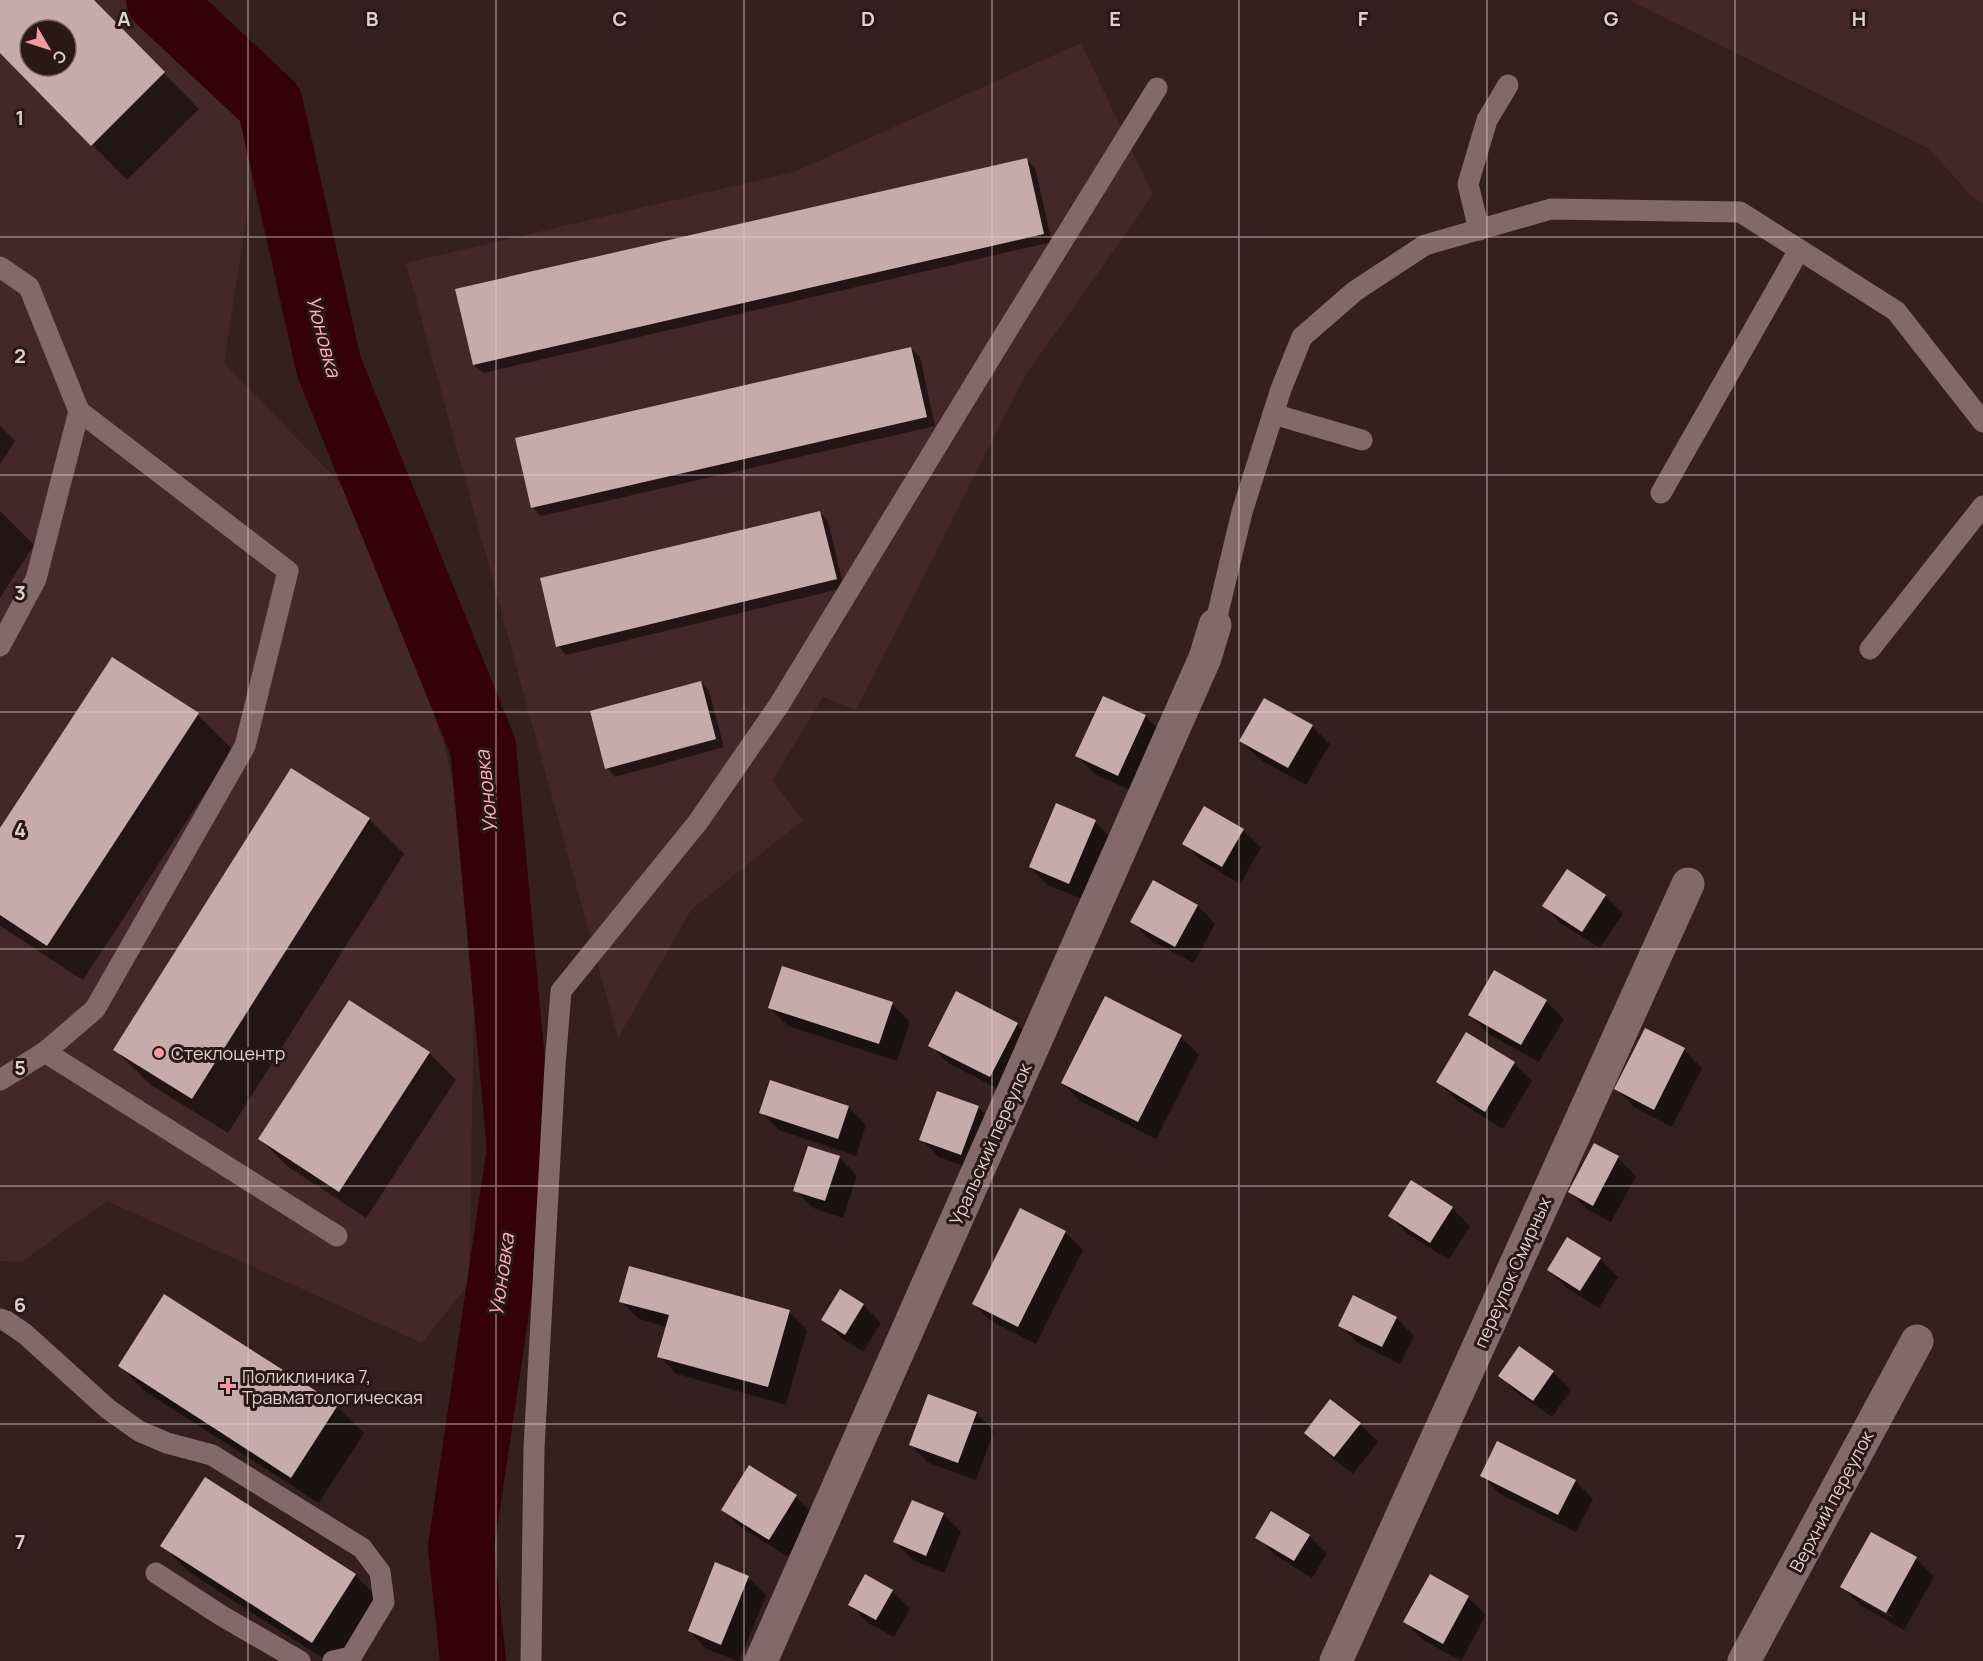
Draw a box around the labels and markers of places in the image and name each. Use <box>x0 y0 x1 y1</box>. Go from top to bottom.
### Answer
place label: Стеклоцентр <box>171 1041 285 1065</box>
marker: Стеклоцентр <box>152 1046 166 1060</box>
place label: Поликлиника 7, Травматологическая <box>242 1364 423 1409</box>
marker: Поликлиника 7, Травматологическая <box>219 1377 237 1395</box>

